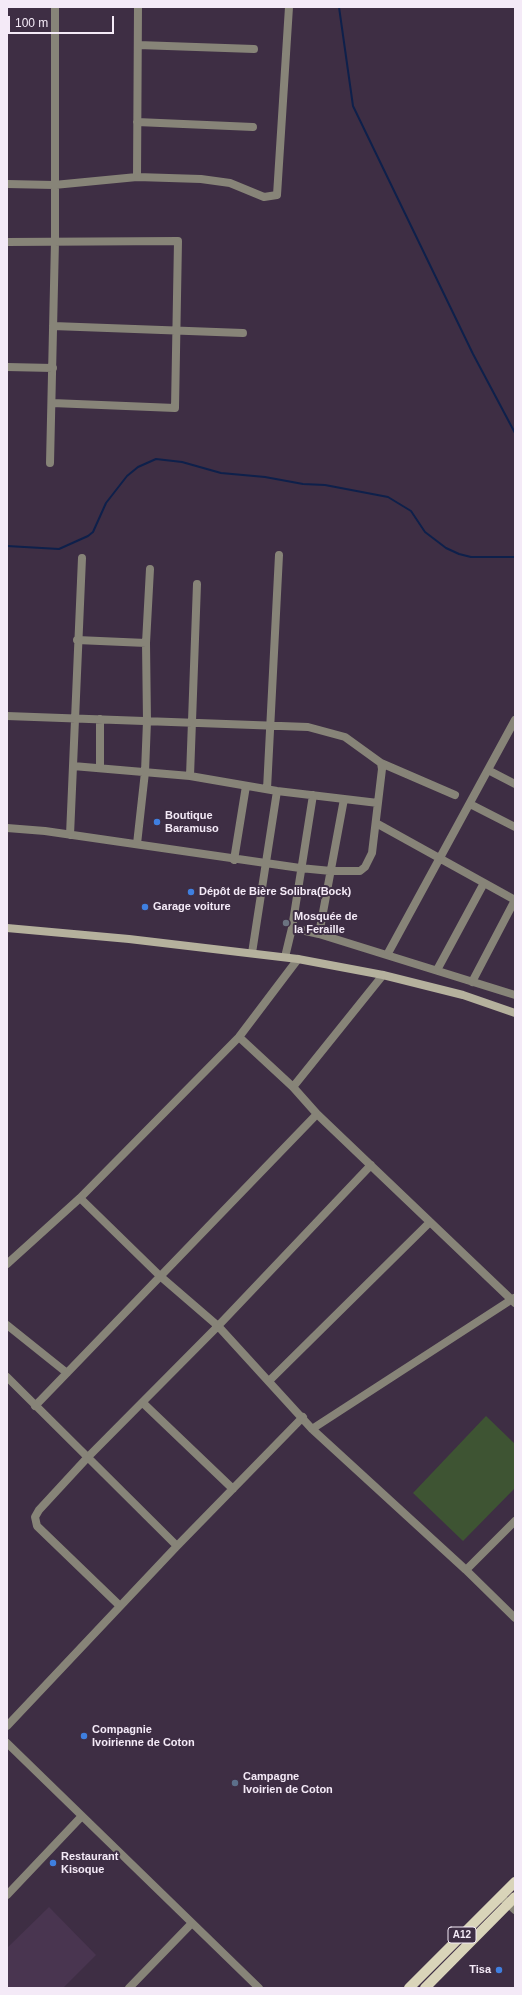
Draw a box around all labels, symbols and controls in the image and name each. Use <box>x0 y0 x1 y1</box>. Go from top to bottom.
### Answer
scale bar <box>10 8 116 34</box>
text: 100 m <box>15 16 48 30</box>
place label: Boutique Baramuso <box>165 809 219 835</box>
marker: Boutique Baramuso <box>152 817 162 827</box>
place label: Dépôt de Bière Solibra(Bock) <box>199 885 351 899</box>
marker: Dépôt de Bière Solibra(Bock) <box>186 887 196 897</box>
place label: Garage voiture <box>153 900 231 914</box>
marker: Garage voiture <box>140 902 150 912</box>
place label: Mosquée de la Feraille <box>294 910 358 936</box>
marker: Mosquée de la Feraille <box>281 918 291 928</box>
place label: Compagnie Ivoirienne de Coton <box>92 1723 195 1749</box>
marker: Compagnie Ivoirienne de Coton <box>79 1731 89 1741</box>
place label: Campagne Ivoirien de Coton <box>243 1770 333 1796</box>
marker: Campagne Ivoirien de Coton <box>230 1778 240 1788</box>
place label: Restaurant Kisoque <box>61 1850 118 1876</box>
marker: Restaurant Kisoque <box>48 1858 58 1868</box>
road number: A12 <box>448 1927 476 1943</box>
place label: Tisa <box>469 1963 491 1977</box>
marker: Tisa <box>494 1965 504 1975</box>

